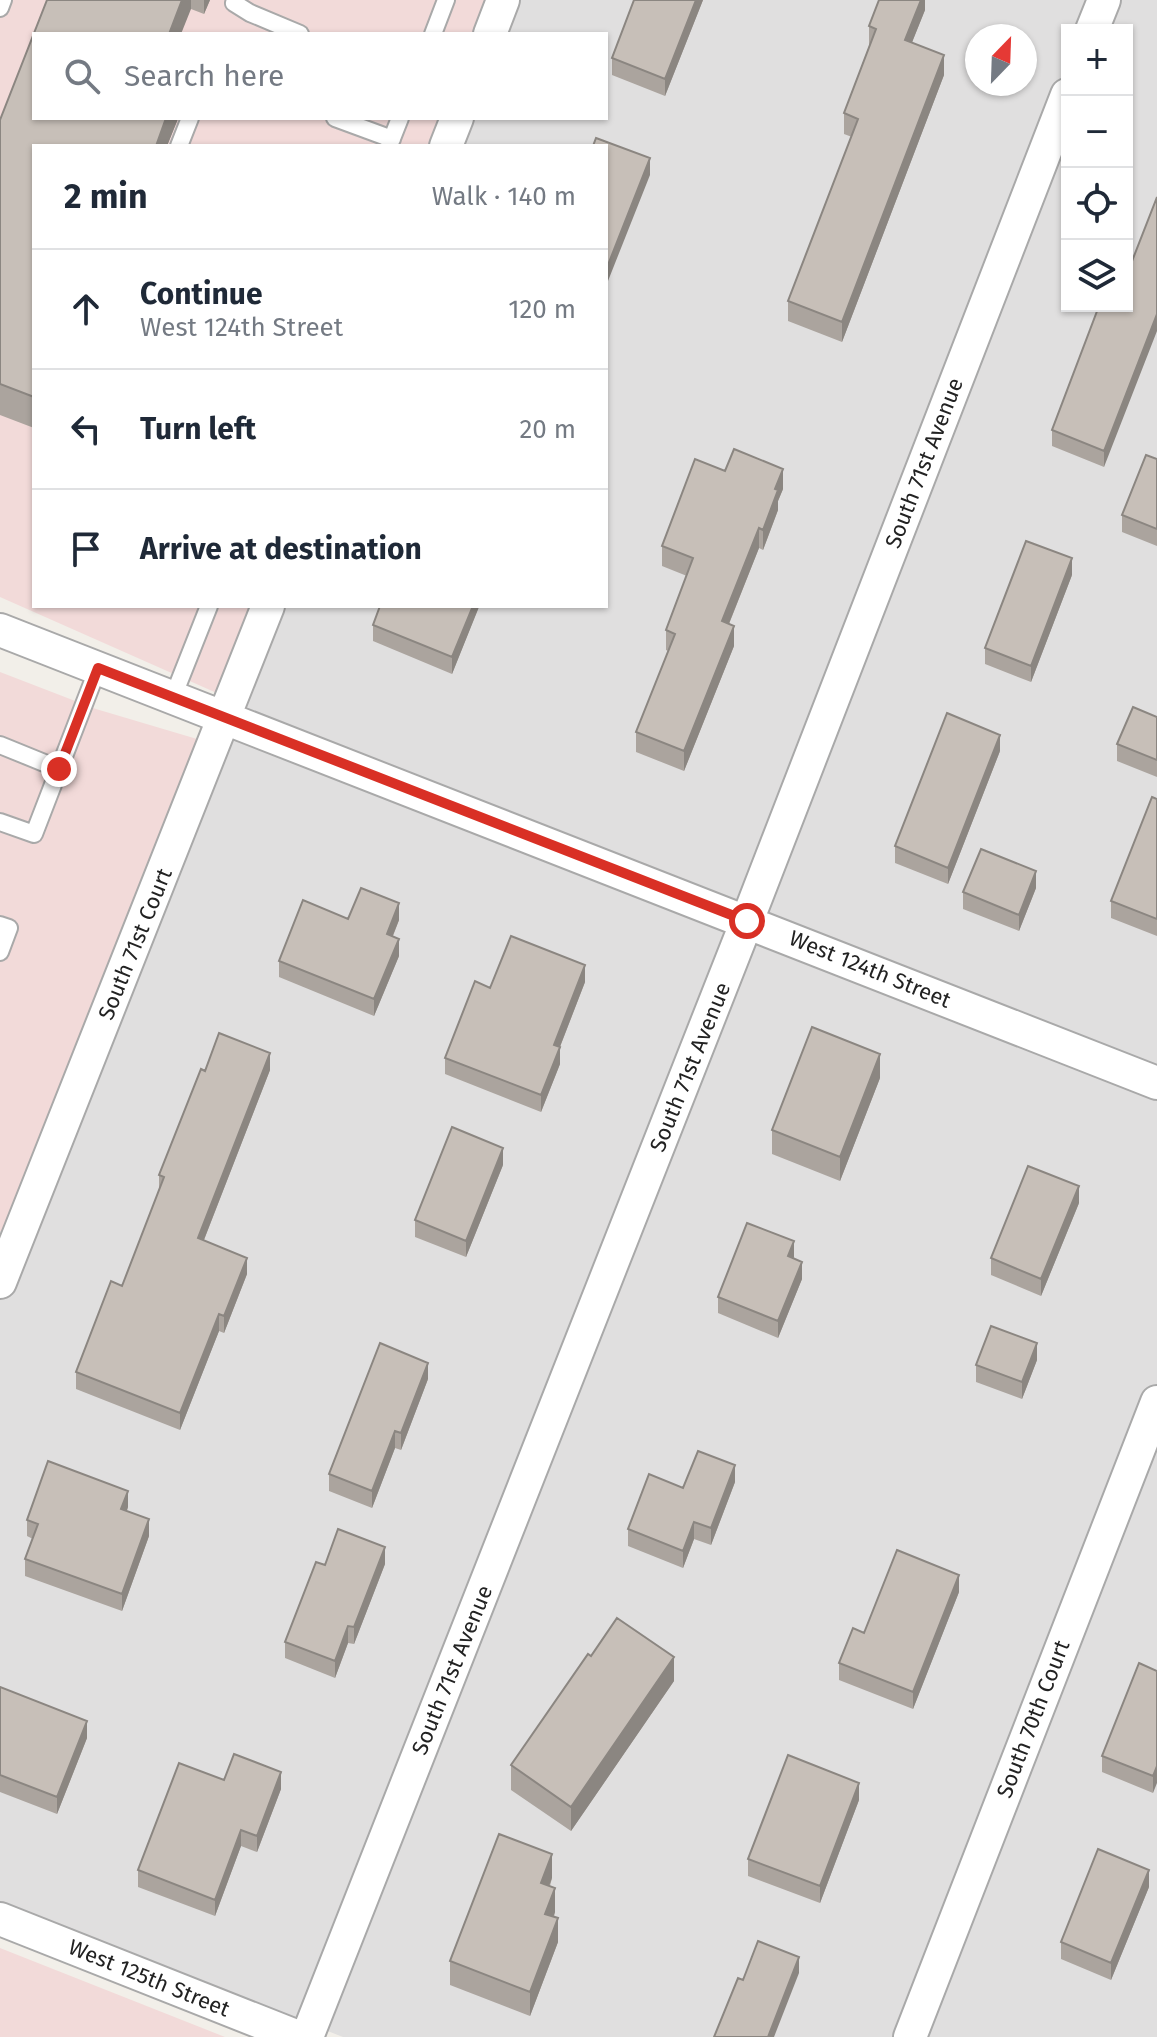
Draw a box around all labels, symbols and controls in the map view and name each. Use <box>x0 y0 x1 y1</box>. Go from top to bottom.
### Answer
north arrow <box>965 24 1037 96</box>
map controls <box>1061 24 1133 312</box>
button: + <box>1061 24 1133 96</box>
search box <box>32 32 608 120</box>
icon: search <box>60 54 104 98</box>
text: Search here <box>124 58 284 94</box>
button: − <box>1061 96 1133 168</box>
button: locate <box>1061 168 1133 240</box>
text: 2 min <box>64 176 148 217</box>
text: Walk · 140 m <box>432 181 576 212</box>
button: layers <box>1061 240 1133 312</box>
text: Continue <box>140 276 263 312</box>
icon: ahead <box>64 287 108 331</box>
text: 120 m <box>508 294 576 325</box>
text: West 124th Street <box>140 312 343 343</box>
street label: South 71st Avenue <box>879 374 969 552</box>
icon: left <box>64 407 108 451</box>
text: Turn left <box>140 411 256 447</box>
text: 20 m <box>519 414 576 445</box>
icon: arrive <box>64 527 108 571</box>
text: Arrive at destination <box>140 531 422 567</box>
route end <box>41 751 77 787</box>
street label: South 71st Court <box>92 864 178 1024</box>
route start <box>729 903 765 939</box>
street label: West 124th Street <box>785 924 955 1014</box>
street label: South 71st Avenue <box>644 978 736 1156</box>
street label: South 71st Avenue <box>406 1581 498 1759</box>
street label: South 70th Court <box>991 1636 1075 1802</box>
street label: West 125th Street <box>64 1933 234 2023</box>

